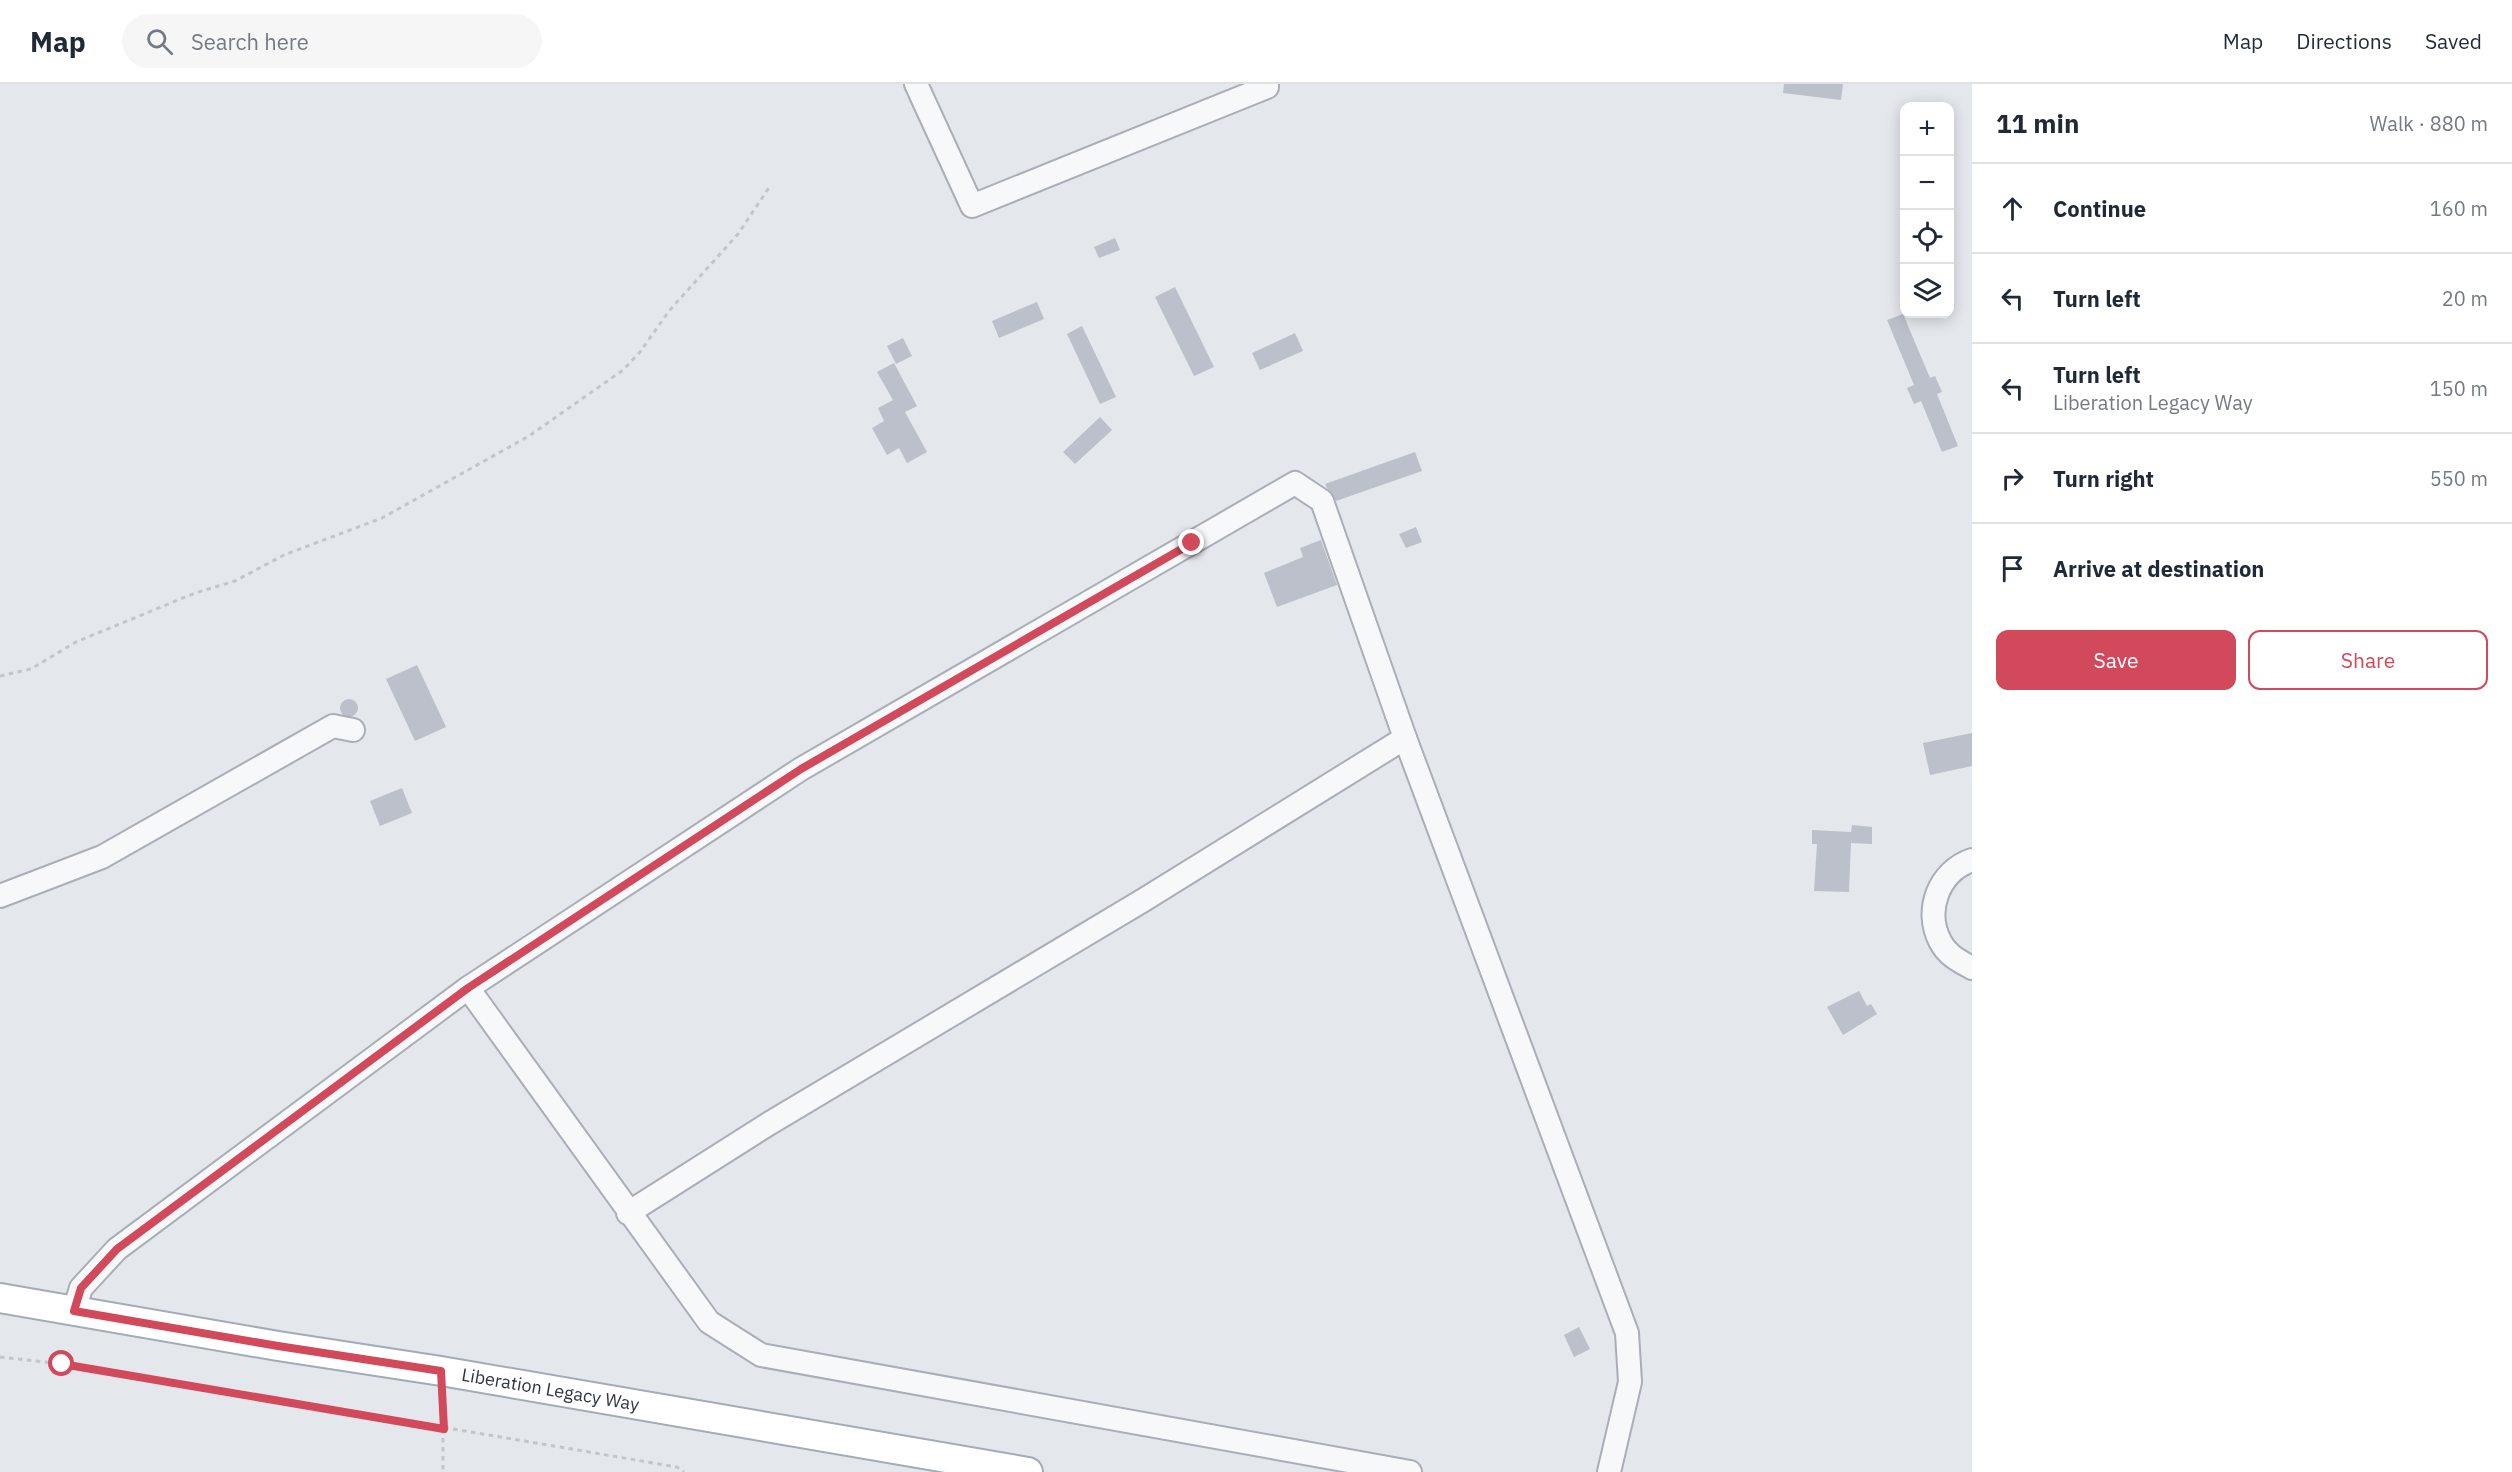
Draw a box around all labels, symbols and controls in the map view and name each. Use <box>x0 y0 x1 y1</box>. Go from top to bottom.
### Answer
search box <box>122 14 542 68</box>
text: Map <box>30 23 86 60</box>
icon: search <box>143 25 176 58</box>
text: Search here <box>191 27 309 56</box>
text: Map <box>2223 27 2263 55</box>
text: Directions <box>2296 27 2392 55</box>
text: Saved <box>2425 27 2482 55</box>
map controls <box>1900 102 1954 318</box>
button: + <box>1900 102 1954 156</box>
text: 11 min <box>1996 106 2080 140</box>
text: Walk · 880 m <box>2370 110 2488 137</box>
button: − <box>1900 156 1954 210</box>
icon: ahead <box>1996 192 2029 225</box>
text: Continue <box>2053 194 2146 223</box>
text: 160 m <box>2430 195 2488 222</box>
button: locate <box>1900 210 1954 264</box>
button: layers <box>1900 264 1954 318</box>
icon: left <box>1996 282 2029 315</box>
text: Turn left <box>2053 284 2141 313</box>
text: 20 m <box>2442 285 2488 312</box>
text: Turn left <box>2053 360 2141 389</box>
icon: left <box>1996 372 2029 405</box>
text: 150 m <box>2430 375 2488 402</box>
text: Liberation Legacy Way <box>2053 389 2253 416</box>
icon: right <box>1996 462 2029 495</box>
text: Turn right <box>2053 464 2154 493</box>
text: 550 m <box>2430 465 2488 492</box>
route end <box>1178 529 1204 555</box>
icon: arrive <box>1996 552 2029 585</box>
text: Arrive at destination <box>2053 554 2264 583</box>
button: Save <box>1996 630 2236 690</box>
button: Share <box>2248 630 2488 690</box>
route start <box>48 1350 74 1376</box>
street label: Liberation Legacy Way <box>460 1363 641 1416</box>

